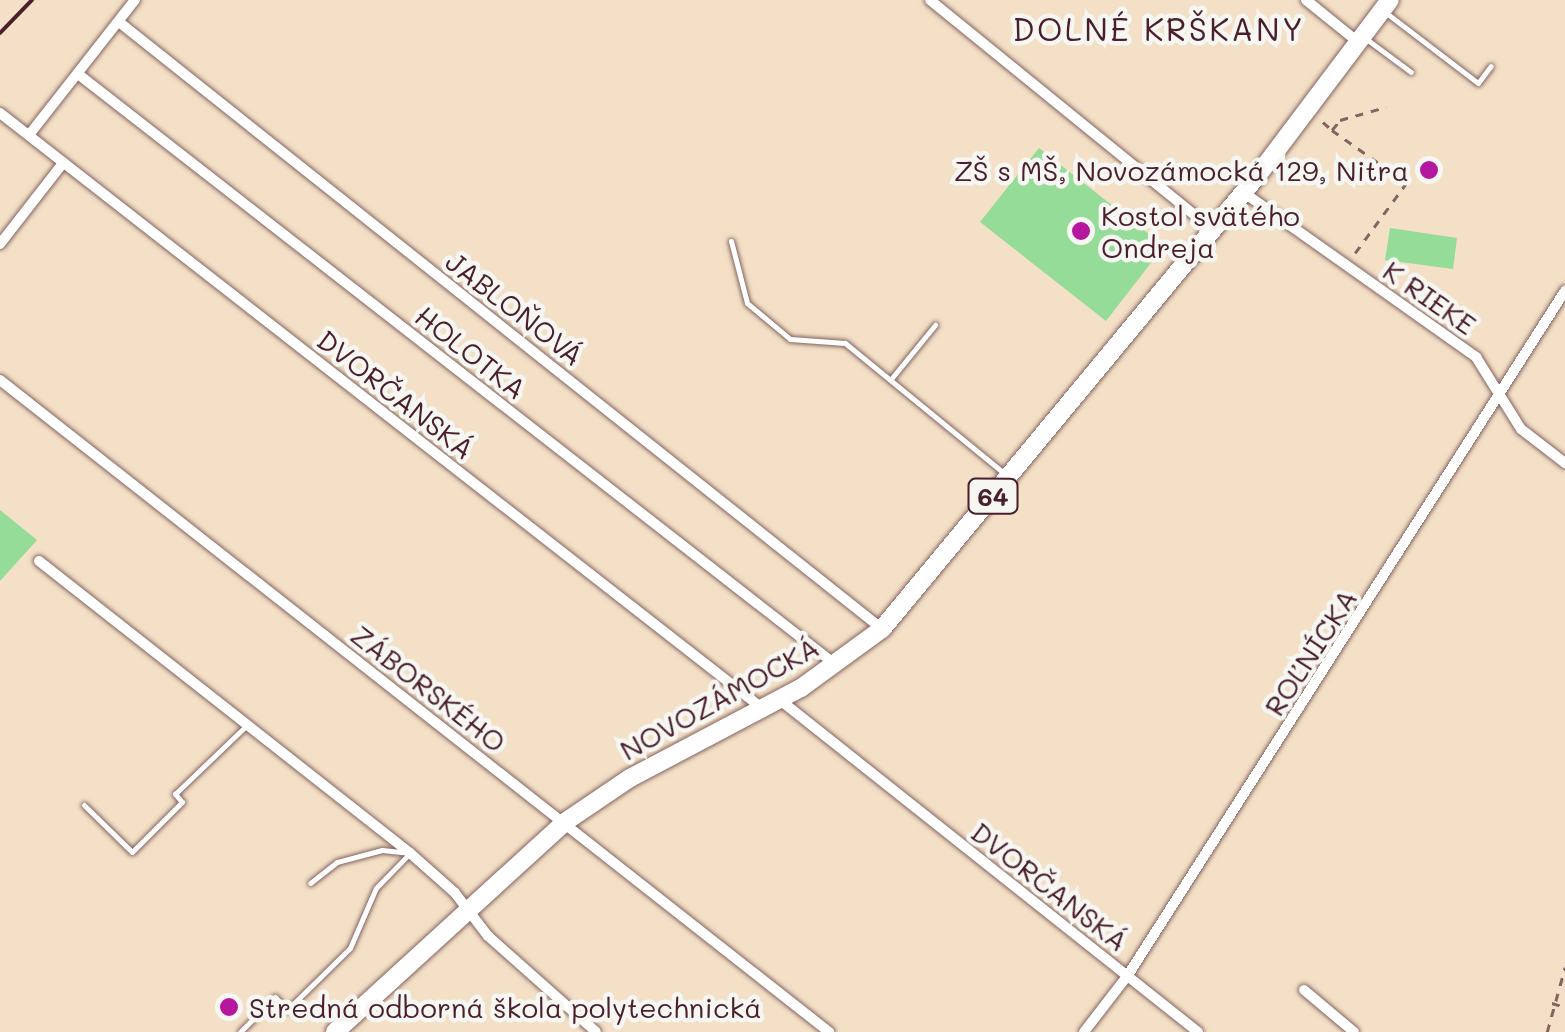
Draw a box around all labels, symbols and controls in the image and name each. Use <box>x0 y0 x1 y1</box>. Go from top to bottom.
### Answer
district label: DOLNÉ KRŠKANY <box>1013 9 1305 47</box>
place label: ZŠ s MŠ, Novozámocká 129, Nitra <box>954 153 1409 187</box>
marker: ZŠ s MŠ, Novozámocká 129, Nitra <box>1418 159 1440 181</box>
place label: Kostol svätého Ondreja <box>1101 198 1300 264</box>
marker: Kostol svätého Ondreja <box>1070 220 1092 242</box>
street label: JABLOŇOVÁ <box>440 244 590 372</box>
street label: K RIEKE <box>1377 253 1483 341</box>
street label: HOLOTKA <box>409 298 533 406</box>
street label: DVORČANSKÁ <box>311 322 481 466</box>
road number: 64 <box>966 476 1020 516</box>
street label: ROĽNÍCKA <box>1257 582 1363 722</box>
street label: ZÁBORSKÉHO <box>345 617 513 759</box>
street label: NOVOZÁMOCKÁ <box>614 629 824 767</box>
street label: DVORČANSKÁ <box>965 814 1135 958</box>
place label: Stredná odborná škola polytechnická <box>249 990 762 1024</box>
marker: Stredná odborná škola polytechnická <box>218 996 240 1018</box>

